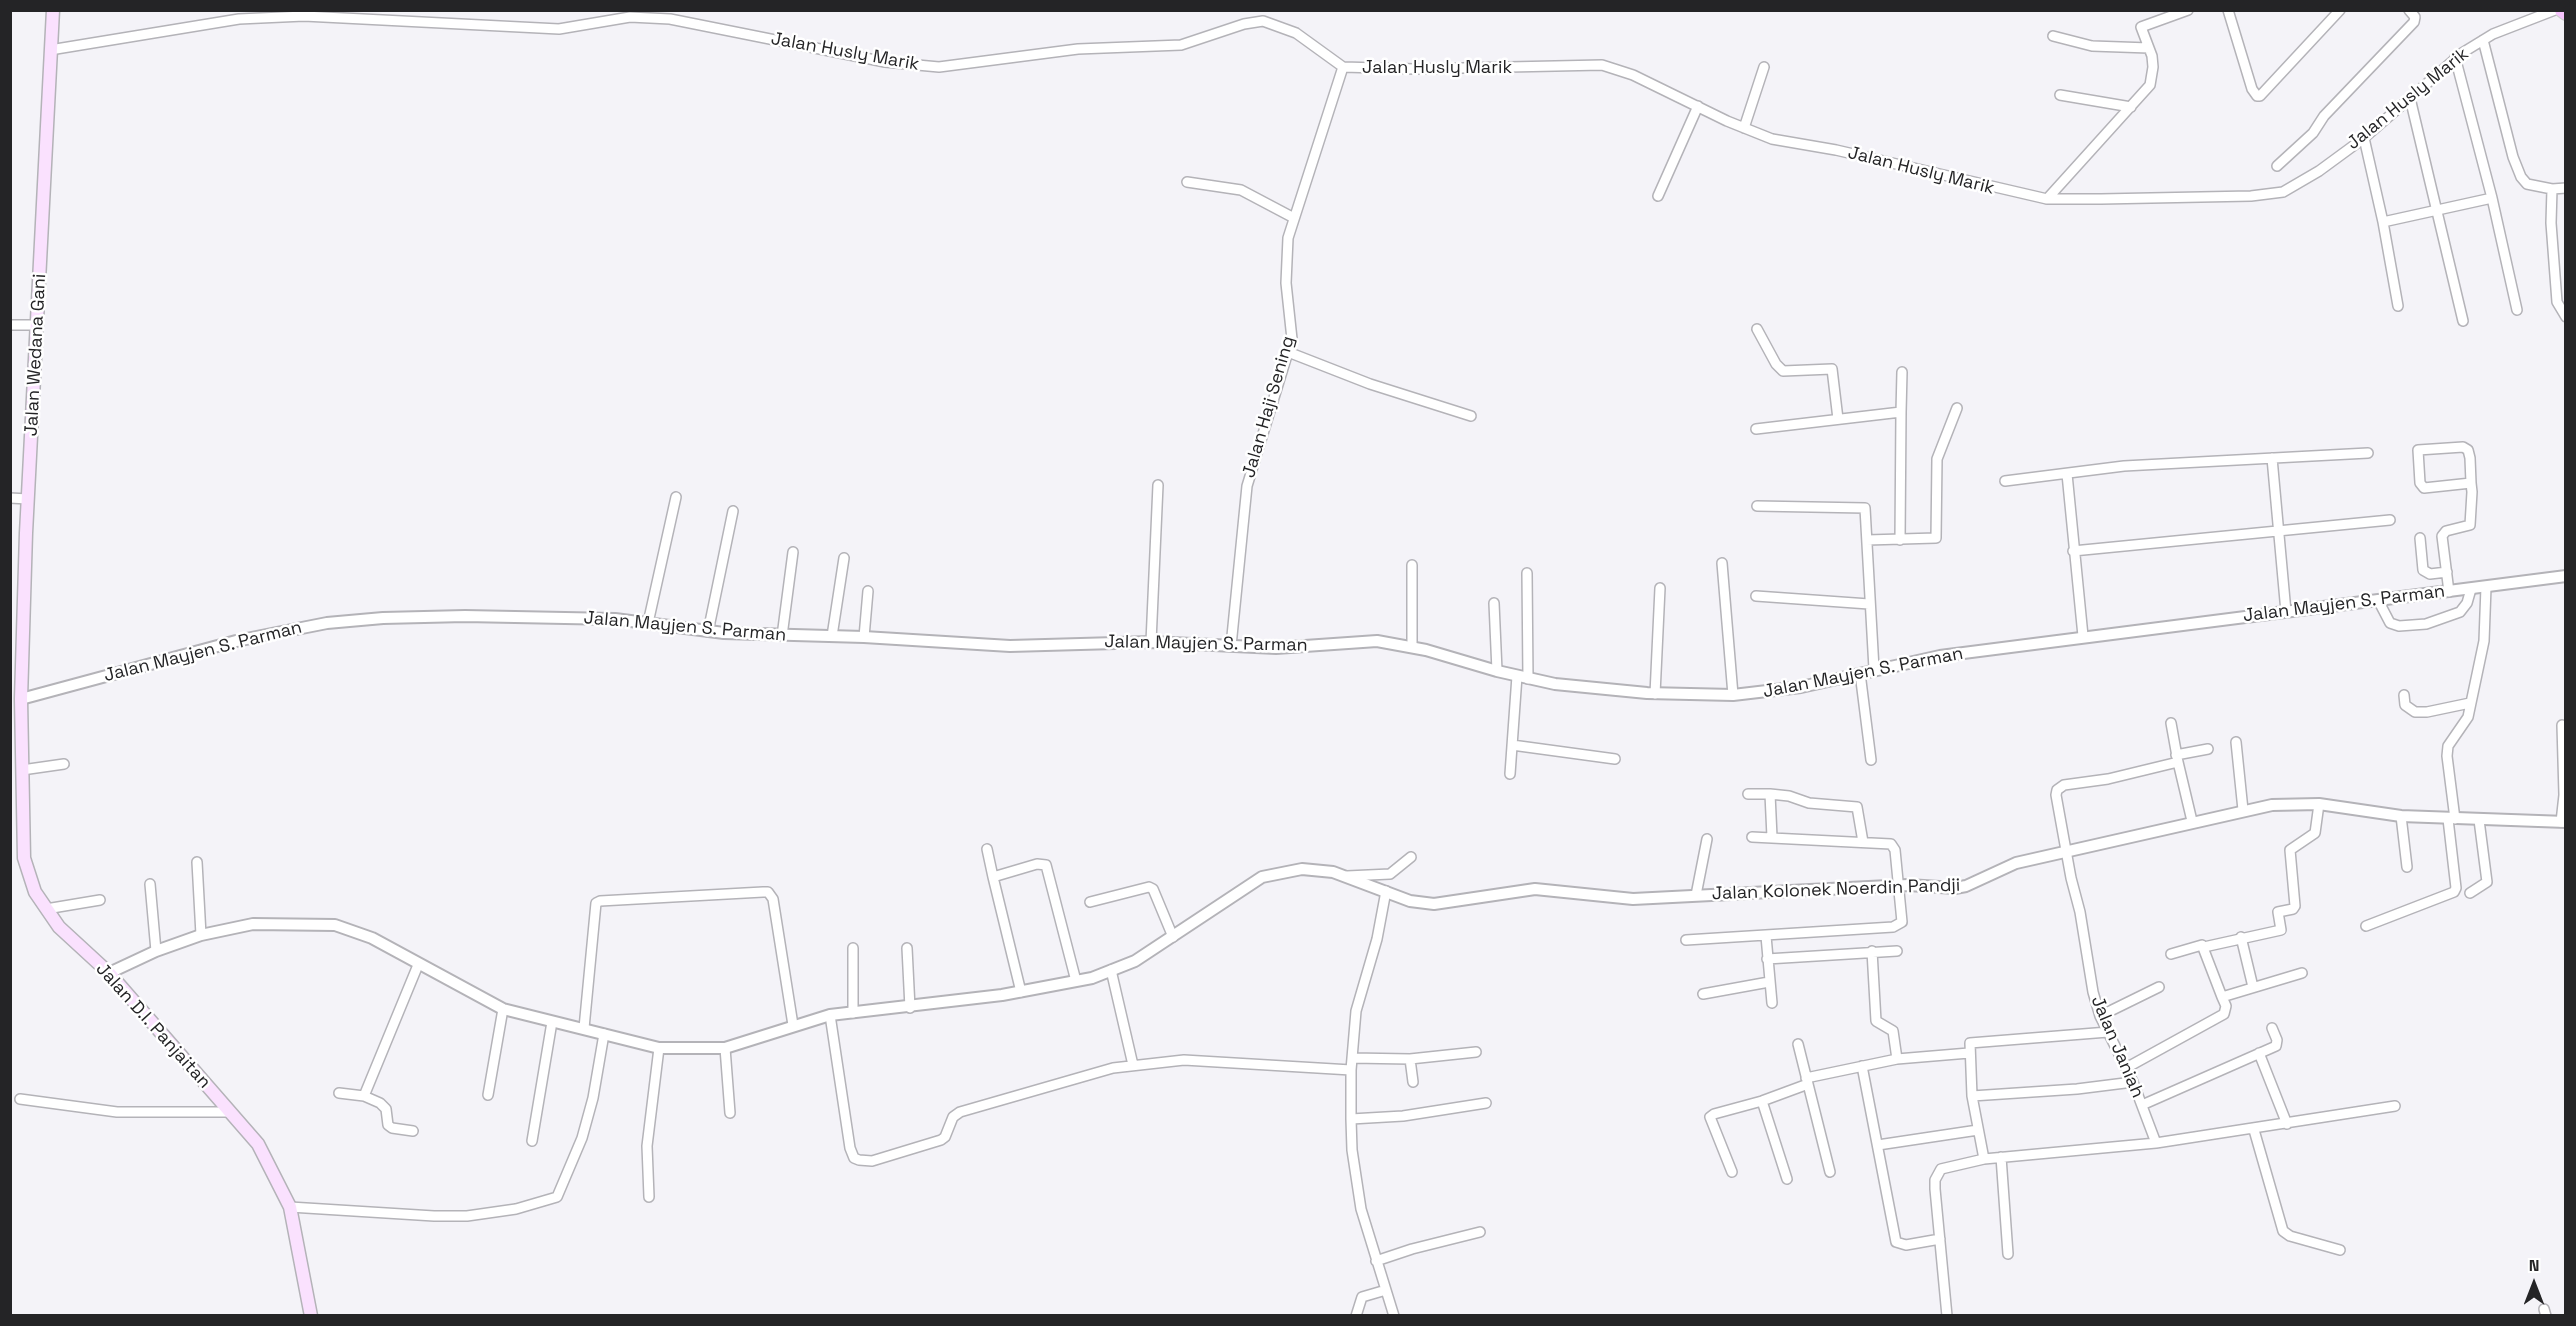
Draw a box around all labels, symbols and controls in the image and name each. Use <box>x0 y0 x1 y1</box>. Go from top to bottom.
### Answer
street label: Jalan Husly Marik <box>769 28 921 76</box>
street label: Jalan Husly Marik <box>2343 43 2473 155</box>
street label: Jalan Husly Marik <box>1362 57 1512 79</box>
street label: Jalan Husly Marik <box>1846 142 1996 200</box>
street label: Jalan Wedana Gani <box>21 273 51 437</box>
street label: Jalan Haji Sening <box>1238 334 1300 480</box>
street label: Jalan Mayjen S. Parman <box>2242 581 2446 627</box>
street label: Jalan Mayjen S. Parman <box>583 607 787 647</box>
street label: Jalan Mayjen S. Parman <box>102 617 304 687</box>
street label: Jalan Mayjen S. Parman <box>1104 631 1308 657</box>
street label: Jalan Mayjen S. Parman <box>1761 643 1965 703</box>
street label: Jalan Kolonek Noerdin Pandji <box>1711 875 1961 905</box>
street label: Jalan D.I. Panjaitan <box>91 959 215 1093</box>
street label: Jalan Janiah <box>2086 993 2148 1101</box>
north arrow <box>2504 1254 2564 1314</box>
text: N <box>2529 1255 2539 1276</box>

